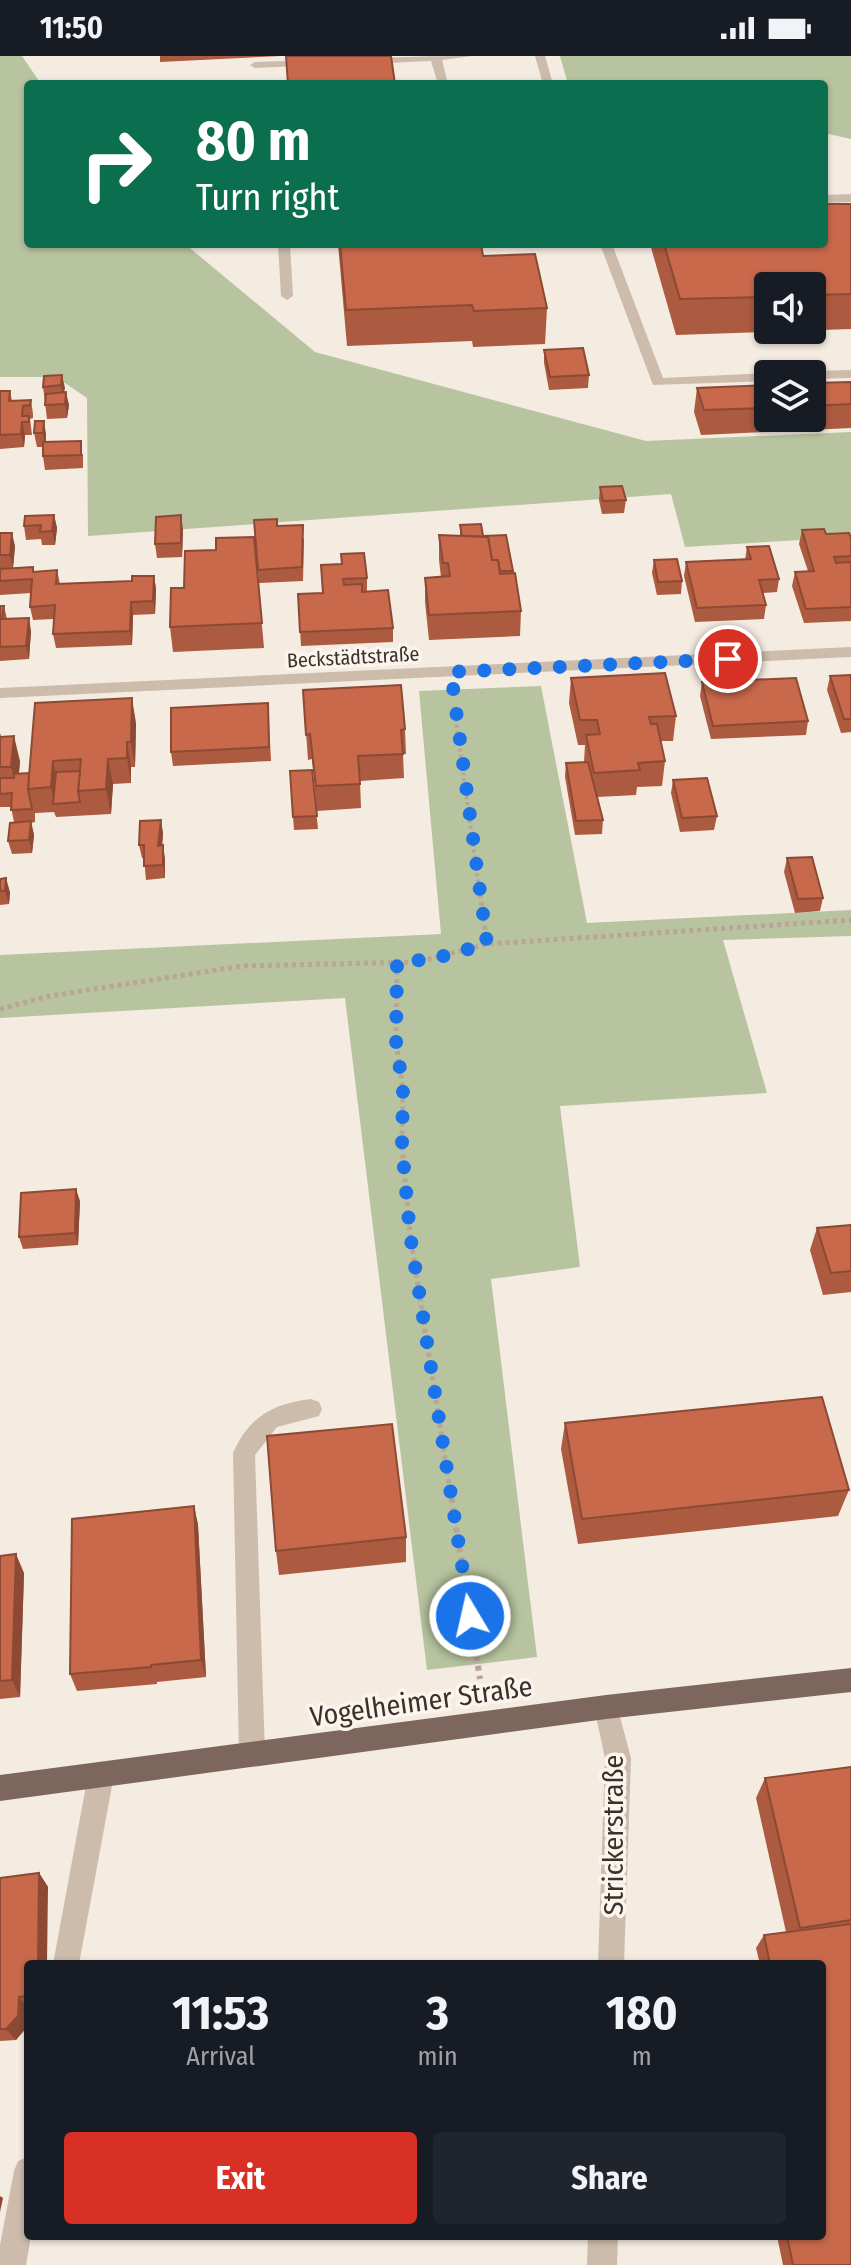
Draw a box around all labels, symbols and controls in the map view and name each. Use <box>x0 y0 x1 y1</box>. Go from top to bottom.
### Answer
text: 11:50 <box>40 10 103 46</box>
text: 80 m <box>196 108 311 175</box>
icon: right <box>64 112 168 216</box>
text: Turn right <box>196 176 339 220</box>
map controls <box>754 272 826 432</box>
button: sound <box>754 272 826 344</box>
button: layers <box>754 360 826 432</box>
pin <box>694 625 762 693</box>
icon: arrive <box>706 637 750 681</box>
street label: Beckstädtstraße <box>286 642 420 672</box>
position arrow <box>428 1574 512 1658</box>
street label: Vogelheimer Straße <box>308 1670 534 1733</box>
street label: Strickerstraße <box>597 1755 630 1915</box>
text: 11:53 <box>172 1984 269 2042</box>
text: 3 <box>426 1984 449 2042</box>
text: 180 <box>606 1984 678 2042</box>
text: Arrival <box>186 2041 255 2072</box>
text: min <box>417 2041 458 2072</box>
text: m <box>632 2041 652 2072</box>
button: Exit <box>64 2132 417 2224</box>
button: Share <box>433 2132 786 2224</box>

